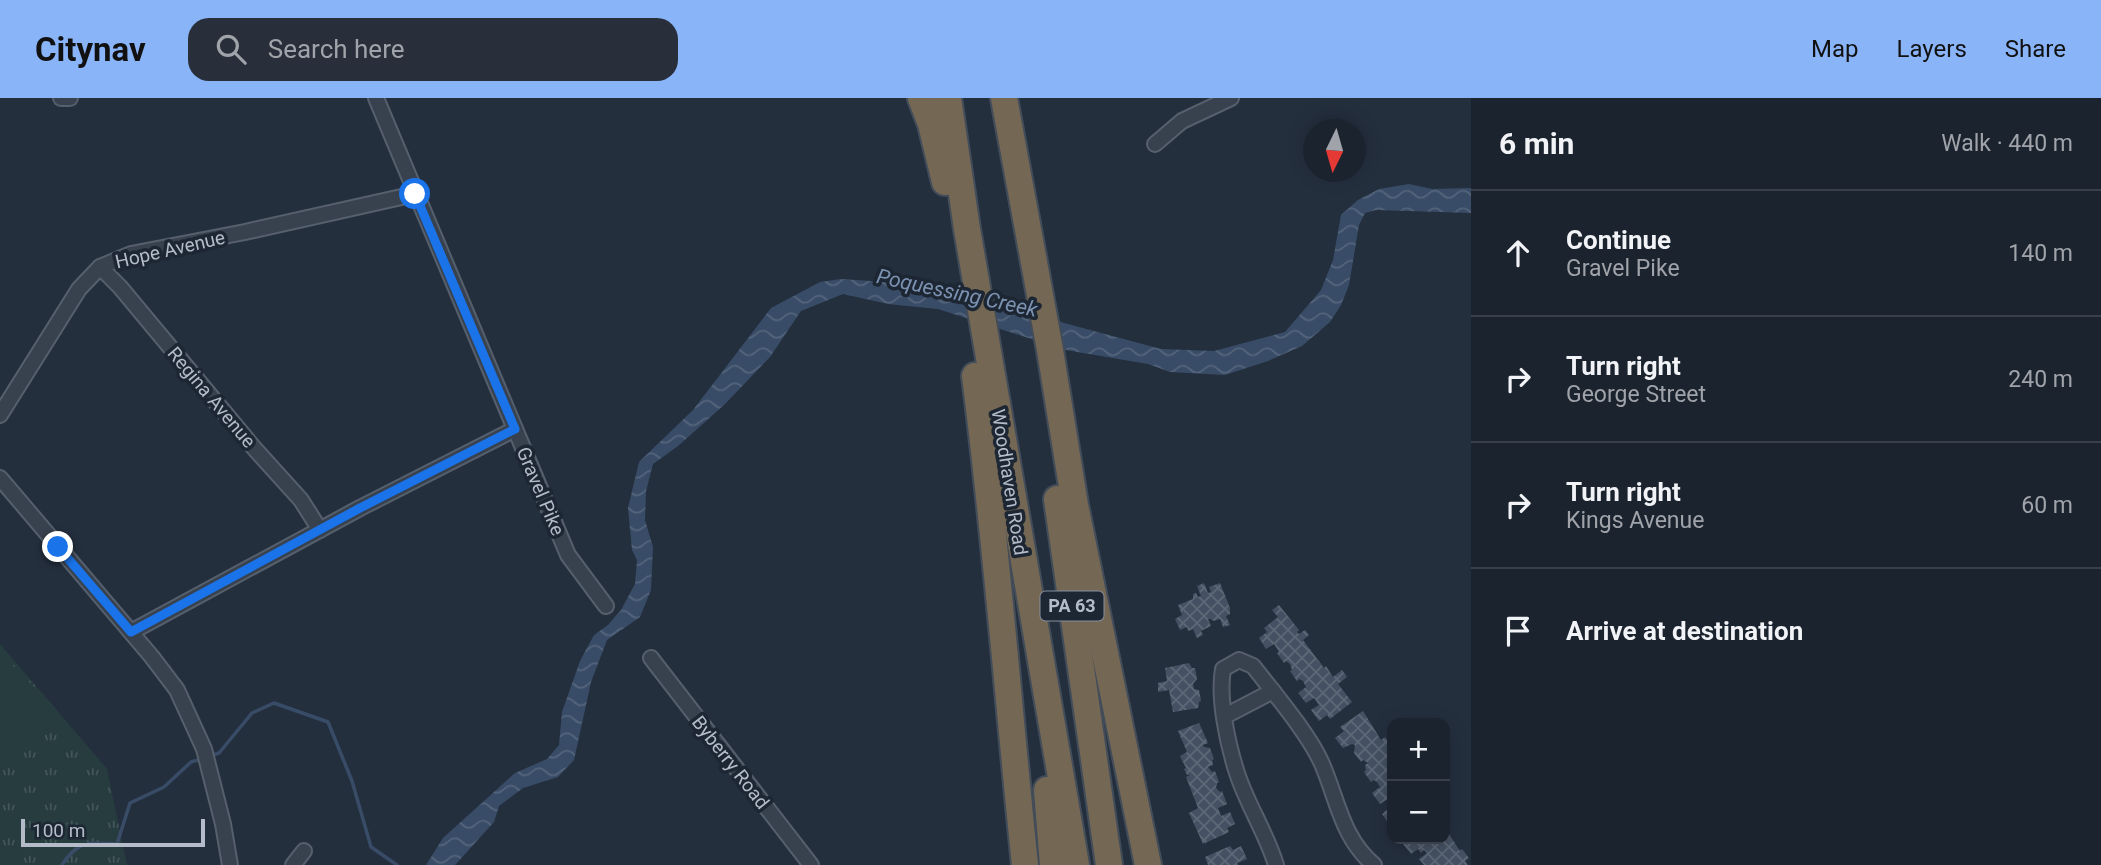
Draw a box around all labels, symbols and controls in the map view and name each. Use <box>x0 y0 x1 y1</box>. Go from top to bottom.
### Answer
search box <box>188 18 678 81</box>
text: Citynav <box>35 30 146 69</box>
icon: search <box>212 30 250 68</box>
text: Search here <box>268 34 405 64</box>
text: Map <box>1811 35 1859 63</box>
text: Layers <box>1897 35 1967 63</box>
text: Share <box>2005 35 2066 63</box>
north arrow <box>1303 119 1366 182</box>
text: 6 min <box>1499 126 1574 161</box>
text: Walk · 440 m <box>1941 130 2073 157</box>
route start <box>399 178 430 209</box>
text: Continue <box>1566 225 1671 255</box>
street label: Hope Avenue <box>113 226 227 273</box>
icon: ahead <box>1499 234 1537 272</box>
text: 140 m <box>2008 240 2073 267</box>
text: Gravel Pike <box>1566 255 1680 282</box>
water label: Poquessing Creek <box>874 264 1040 322</box>
street label: Regina Avenue <box>163 342 261 452</box>
text: Turn right <box>1566 351 1681 381</box>
icon: right <box>1499 360 1537 398</box>
text: 240 m <box>2008 366 2073 393</box>
text: George Street <box>1566 381 1706 408</box>
street label: Woodhaven Road <box>987 407 1032 557</box>
street label: Gravel Pike <box>512 444 569 539</box>
text: Turn right <box>1566 477 1681 507</box>
icon: right <box>1499 486 1537 524</box>
text: 60 m <box>2021 492 2073 519</box>
text: Kings Avenue <box>1566 507 1704 534</box>
route end <box>42 531 73 562</box>
road number: PA 63 <box>1040 592 1104 620</box>
icon: arrive <box>1499 612 1537 650</box>
text: Arrive at destination <box>1566 616 1803 646</box>
street label: Byberry Road <box>687 711 774 813</box>
map controls <box>1387 718 1450 844</box>
button: + <box>1387 718 1450 781</box>
button: − <box>1387 781 1450 844</box>
scale bar <box>21 816 205 848</box>
text: 100 m <box>32 819 85 842</box>

